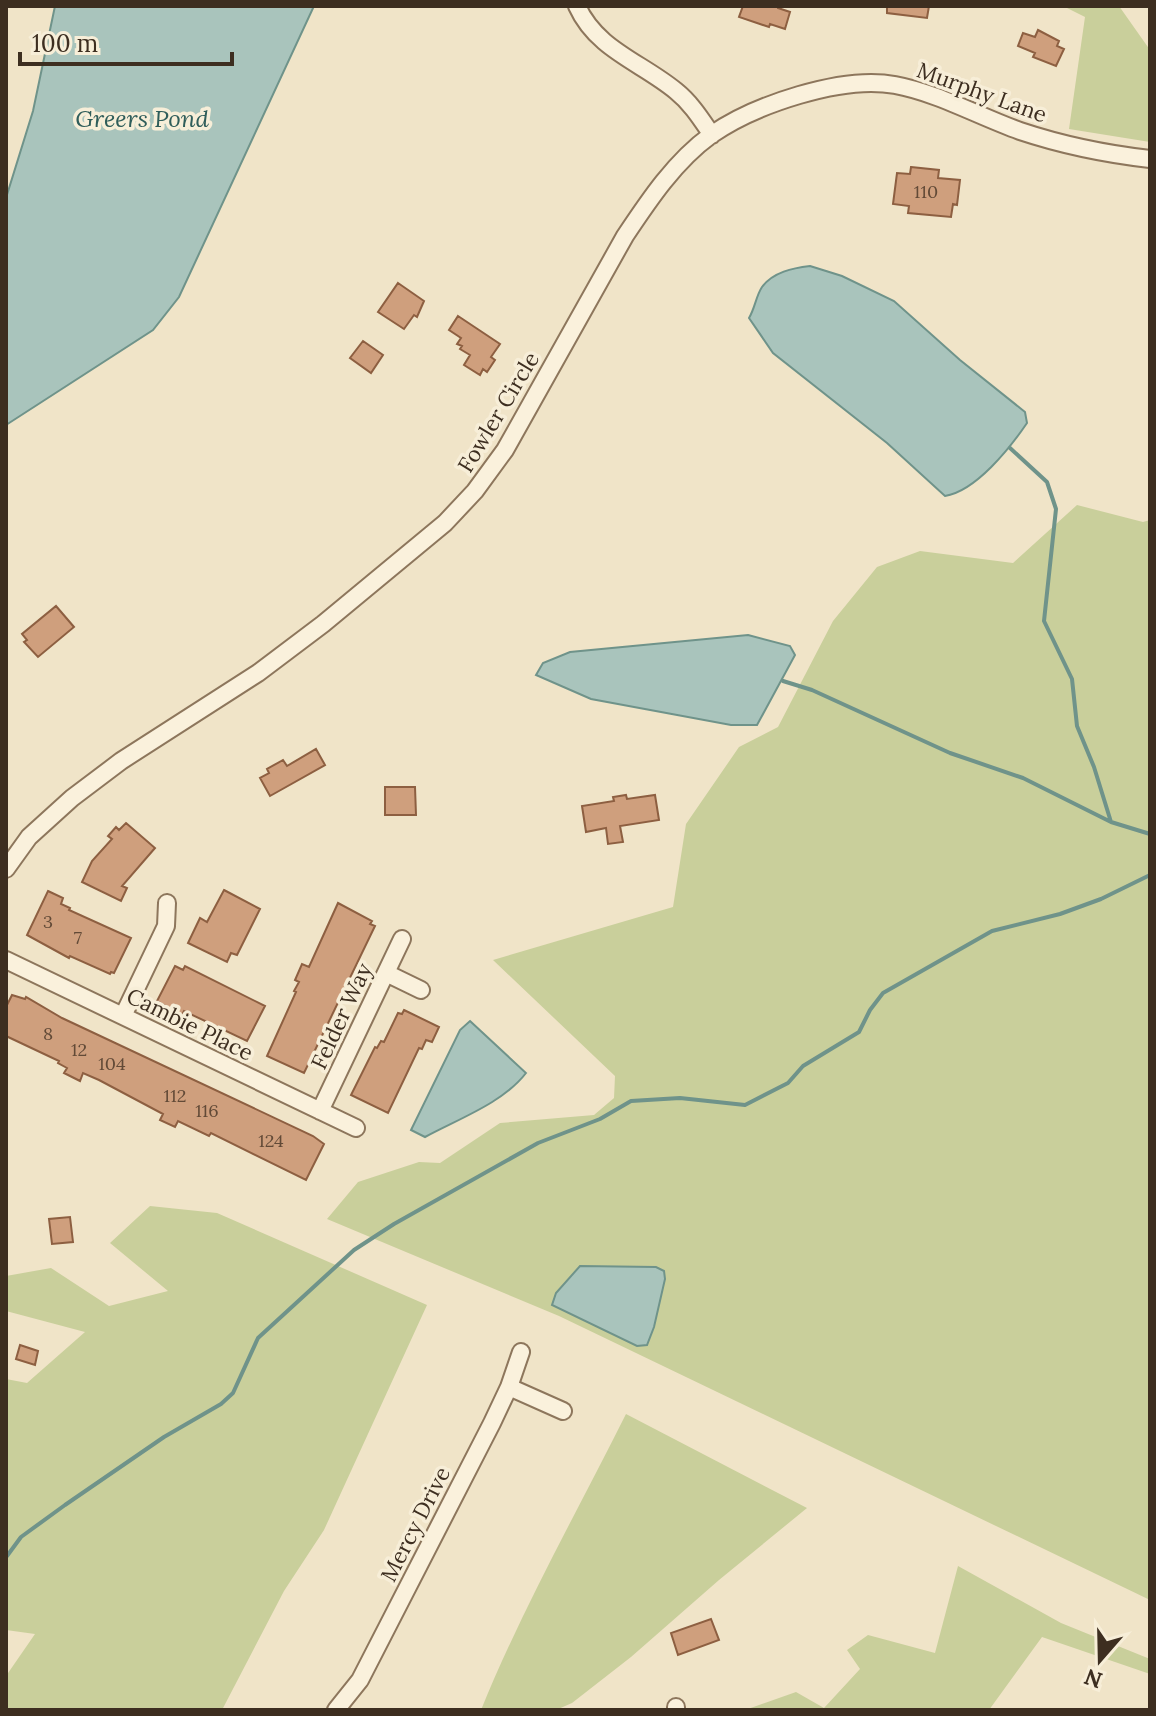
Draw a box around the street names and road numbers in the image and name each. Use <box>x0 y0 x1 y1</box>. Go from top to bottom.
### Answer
street label: Murphy Lane <box>913 56 1051 128</box>
street label: Fowler Circle <box>451 347 545 477</box>
street label: Felder Way <box>304 958 378 1073</box>
street label: Cambie Place <box>122 981 258 1067</box>
street label: Mercy Drive <box>374 1462 456 1586</box>

